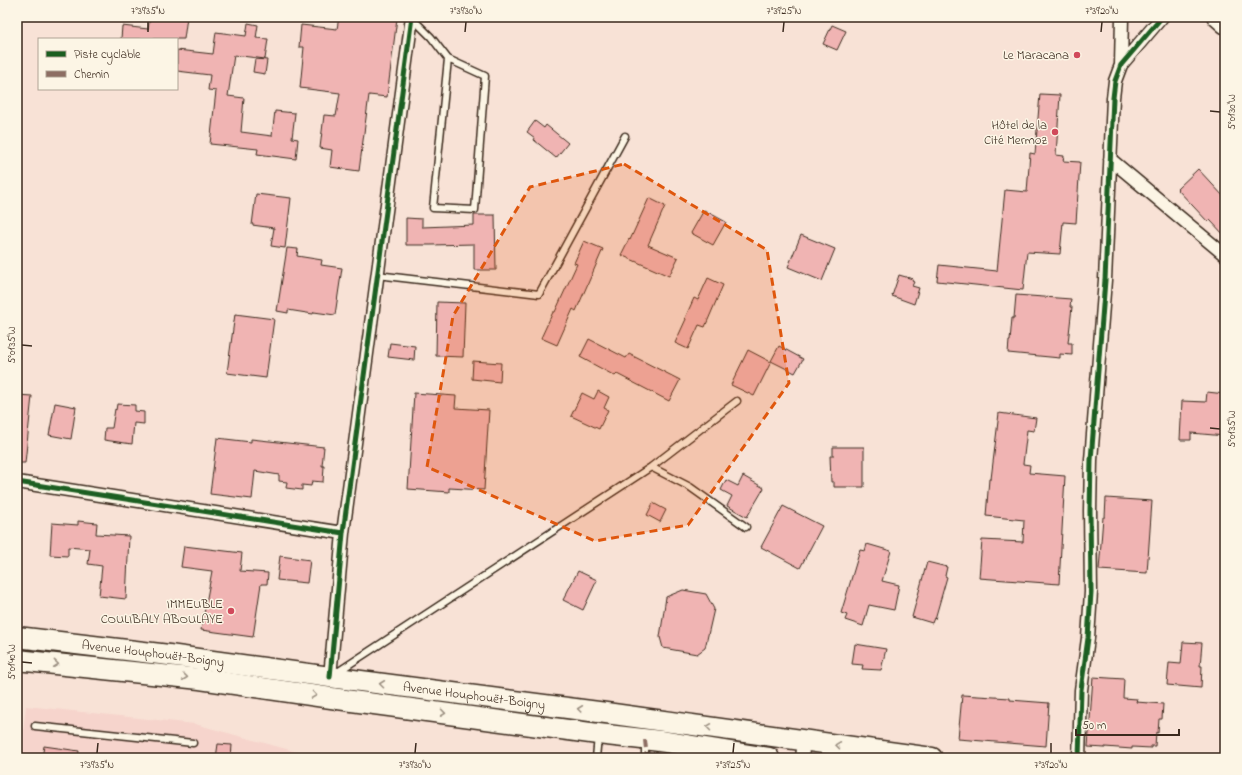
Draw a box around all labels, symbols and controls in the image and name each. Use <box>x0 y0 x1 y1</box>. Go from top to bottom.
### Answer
text: 7°39'35"N <box>131 4 165 19</box>
text: 7°39'30"N <box>450 4 483 19</box>
text: 7°39'25"N <box>767 4 802 19</box>
text: 7°39'20"N <box>1085 4 1119 19</box>
legend <box>38 38 178 90</box>
text: Piste cyclable <box>74 46 141 65</box>
place label: Le Maracana <box>1003 46 1069 65</box>
marker: Le Maracana <box>1072 50 1082 60</box>
text: Chemin <box>74 66 109 84</box>
text: 5°01'30"W <box>1225 94 1240 130</box>
place label: Hôtel de la Cité Mermoz <box>984 116 1048 150</box>
marker: Hôtel de la Cité Mermoz <box>1050 127 1060 137</box>
text: 5°01'35"W <box>5 326 20 363</box>
text: 5°01'35"W <box>1225 410 1240 447</box>
place label: IMMEUBLE COULIBALY ABOULAYE <box>101 595 223 629</box>
marker: IMMEUBLE COULIBALY ABOULAYE <box>226 606 236 616</box>
street label: Avenue Houphouët-Boigny <box>81 635 225 673</box>
text: 5°01'40"W <box>5 644 20 680</box>
one-way arrow <box>53 659 59 668</box>
one-way arrow <box>182 672 188 681</box>
street label: Avenue Houphouët-Boigny <box>402 677 547 715</box>
one-way arrow <box>379 680 385 689</box>
one-way arrow <box>311 690 317 699</box>
one-way arrow <box>577 705 583 714</box>
one-way arrow <box>439 708 446 717</box>
scale bar <box>1076 711 1179 737</box>
text: 50 m <box>1082 717 1106 735</box>
one-way arrow <box>706 723 712 732</box>
one-way arrow <box>834 741 841 750</box>
text: 7°39'35"N <box>80 758 114 773</box>
text: 7°39'30"N <box>399 758 432 773</box>
text: 7°39'25"N <box>716 758 751 773</box>
text: 7°39'20"N <box>1034 758 1068 773</box>

